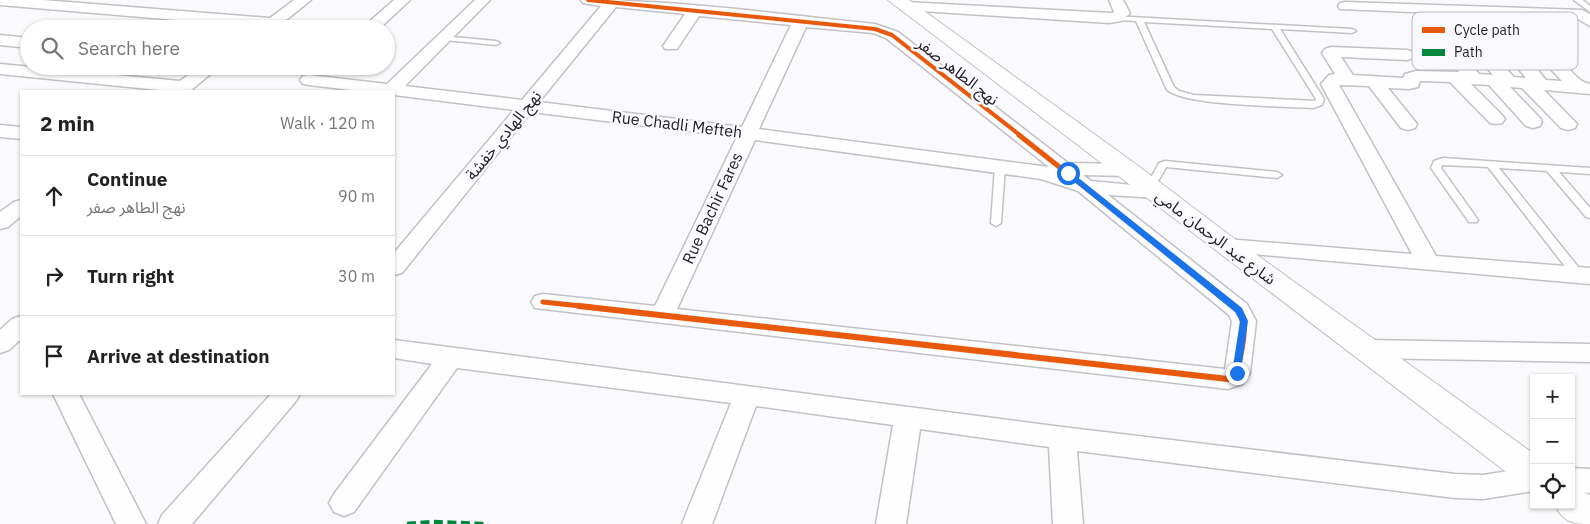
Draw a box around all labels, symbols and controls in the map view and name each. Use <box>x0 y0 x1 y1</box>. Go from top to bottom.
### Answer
legend <box>1412 12 1578 70</box>
search box <box>20 20 395 75</box>
text: Cycle path <box>1454 21 1520 39</box>
street label: نهج الطاهر صفر <box>910 32 1003 112</box>
icon: search <box>38 34 66 62</box>
text: Search here <box>78 36 180 60</box>
text: Path <box>1454 43 1483 61</box>
street label: نهج الهادي خفشة <box>461 86 548 186</box>
street label: Rue Chadli Mefteh <box>611 106 743 142</box>
text: 2 min <box>40 109 95 137</box>
text: Walk · 120 m <box>280 113 375 133</box>
street label: Rue Bachir Fares <box>677 149 747 267</box>
route start <box>1057 162 1080 185</box>
text: Continue <box>87 167 167 191</box>
icon: ahead <box>40 182 68 210</box>
street label: شارع عبد الرحمان مامي <box>1150 185 1280 291</box>
text: 90 m <box>338 186 375 206</box>
text: نهج الطاهر صفر <box>87 197 186 217</box>
icon: right <box>40 262 68 290</box>
text: Turn right <box>87 264 174 288</box>
text: 30 m <box>338 266 375 286</box>
icon: arrive <box>40 342 68 370</box>
text: Arrive at destination <box>87 344 270 368</box>
route end <box>1226 362 1249 385</box>
map controls <box>1530 374 1575 509</box>
button: + <box>1530 374 1575 419</box>
button: − <box>1530 419 1575 464</box>
button: locate <box>1530 464 1575 509</box>

